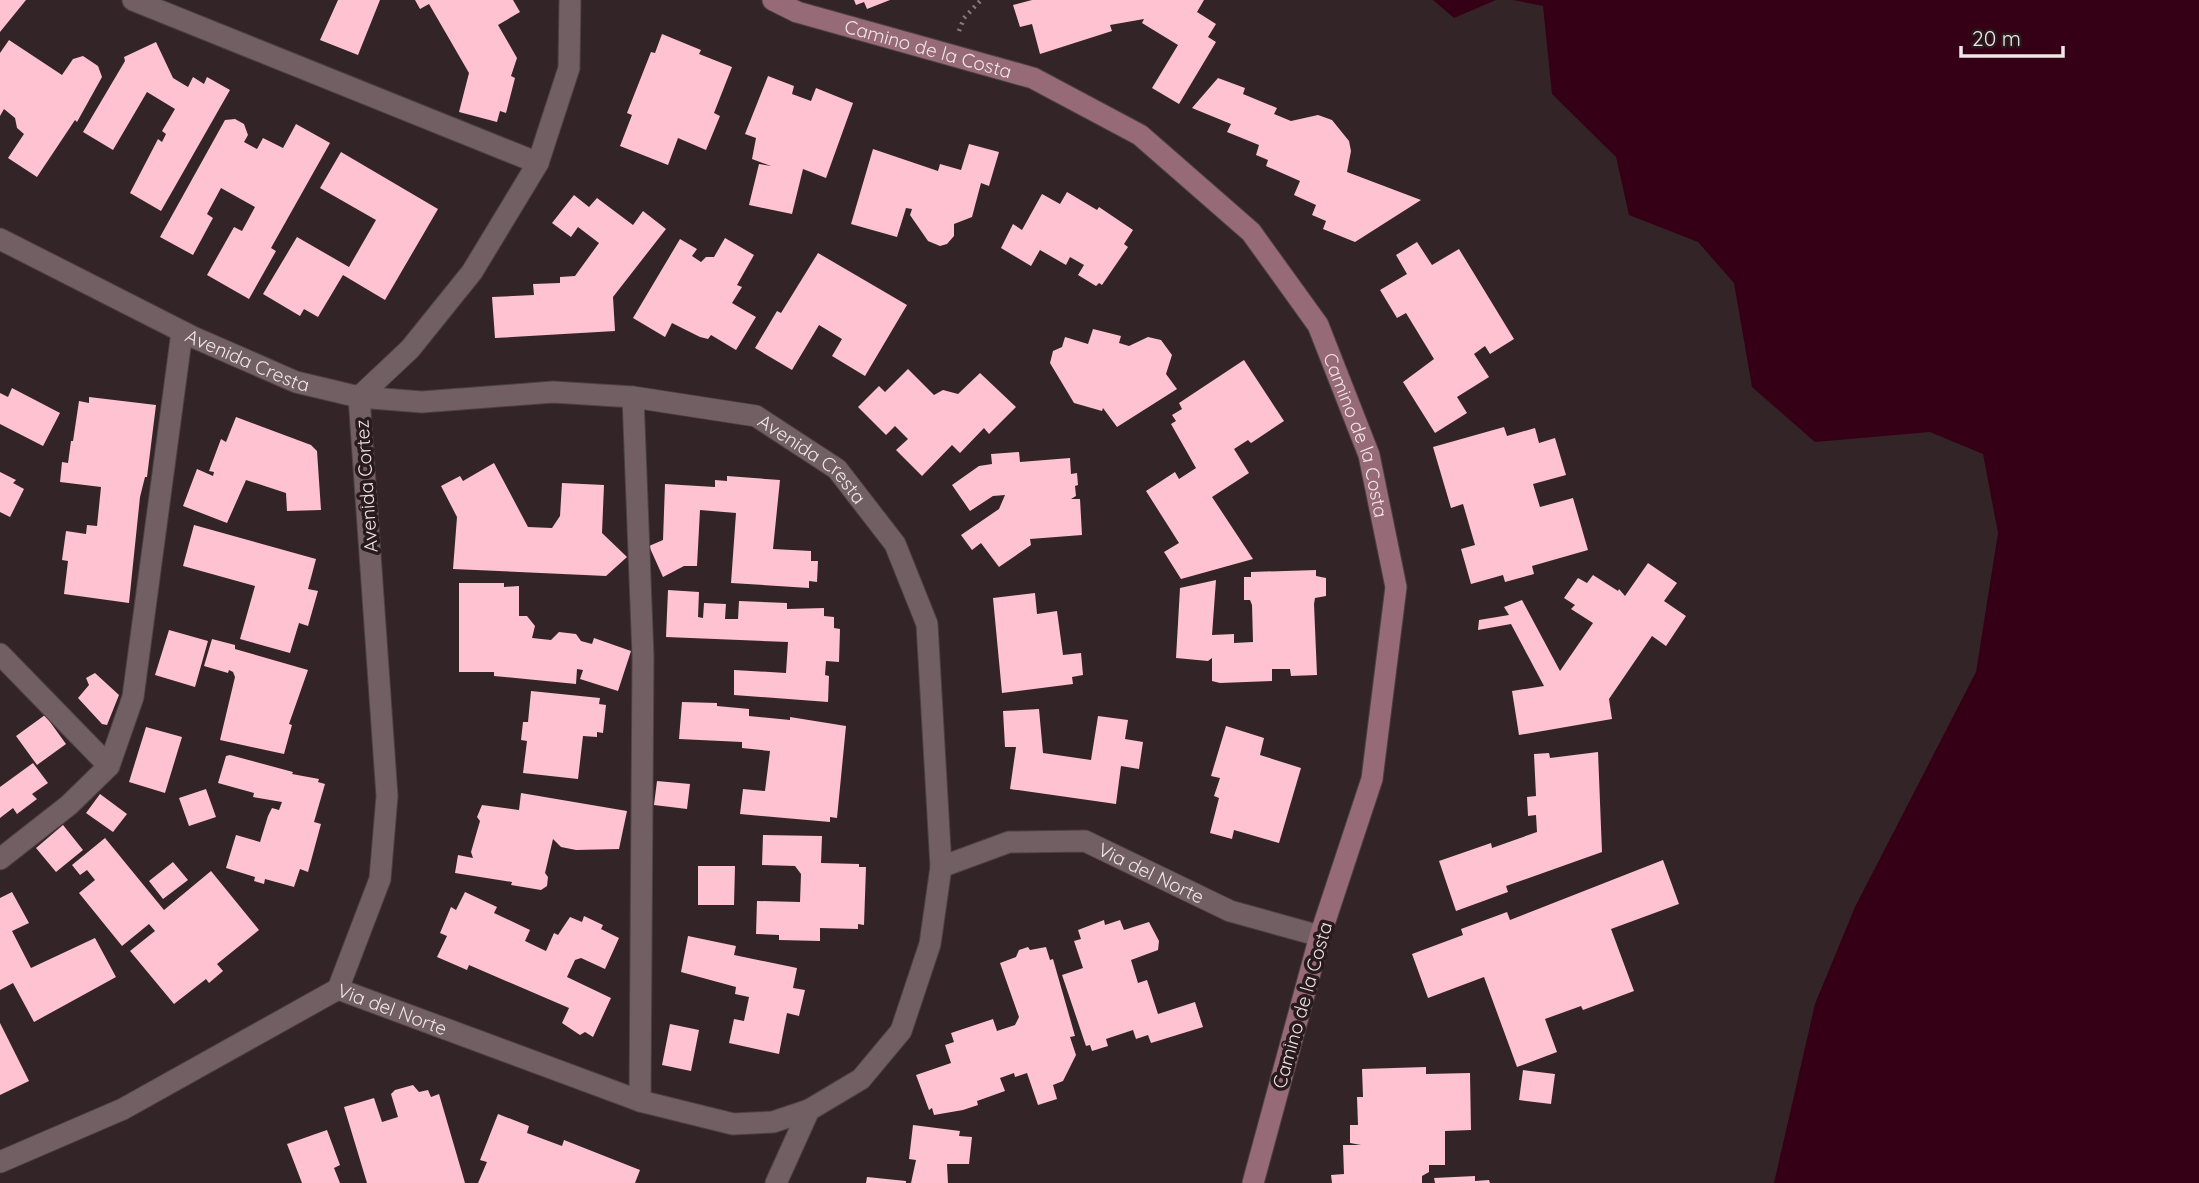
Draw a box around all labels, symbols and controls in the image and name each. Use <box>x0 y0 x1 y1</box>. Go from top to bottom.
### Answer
street label: Camino de la Costa <box>842 14 1014 83</box>
scale bar <box>1961 14 2062 58</box>
text: 20 m <box>1972 25 2021 51</box>
street label: Avenida Cresta <box>181 323 312 397</box>
street label: Camino de la Costa <box>1318 349 1393 519</box>
street label: Avenida Cresta <box>753 409 871 509</box>
street label: Avenida Cortez <box>349 419 383 553</box>
street label: Via del Norte <box>1094 837 1208 909</box>
street label: Camino de la Costa <box>1267 919 1337 1091</box>
street label: Via del Norte <box>334 978 450 1040</box>

